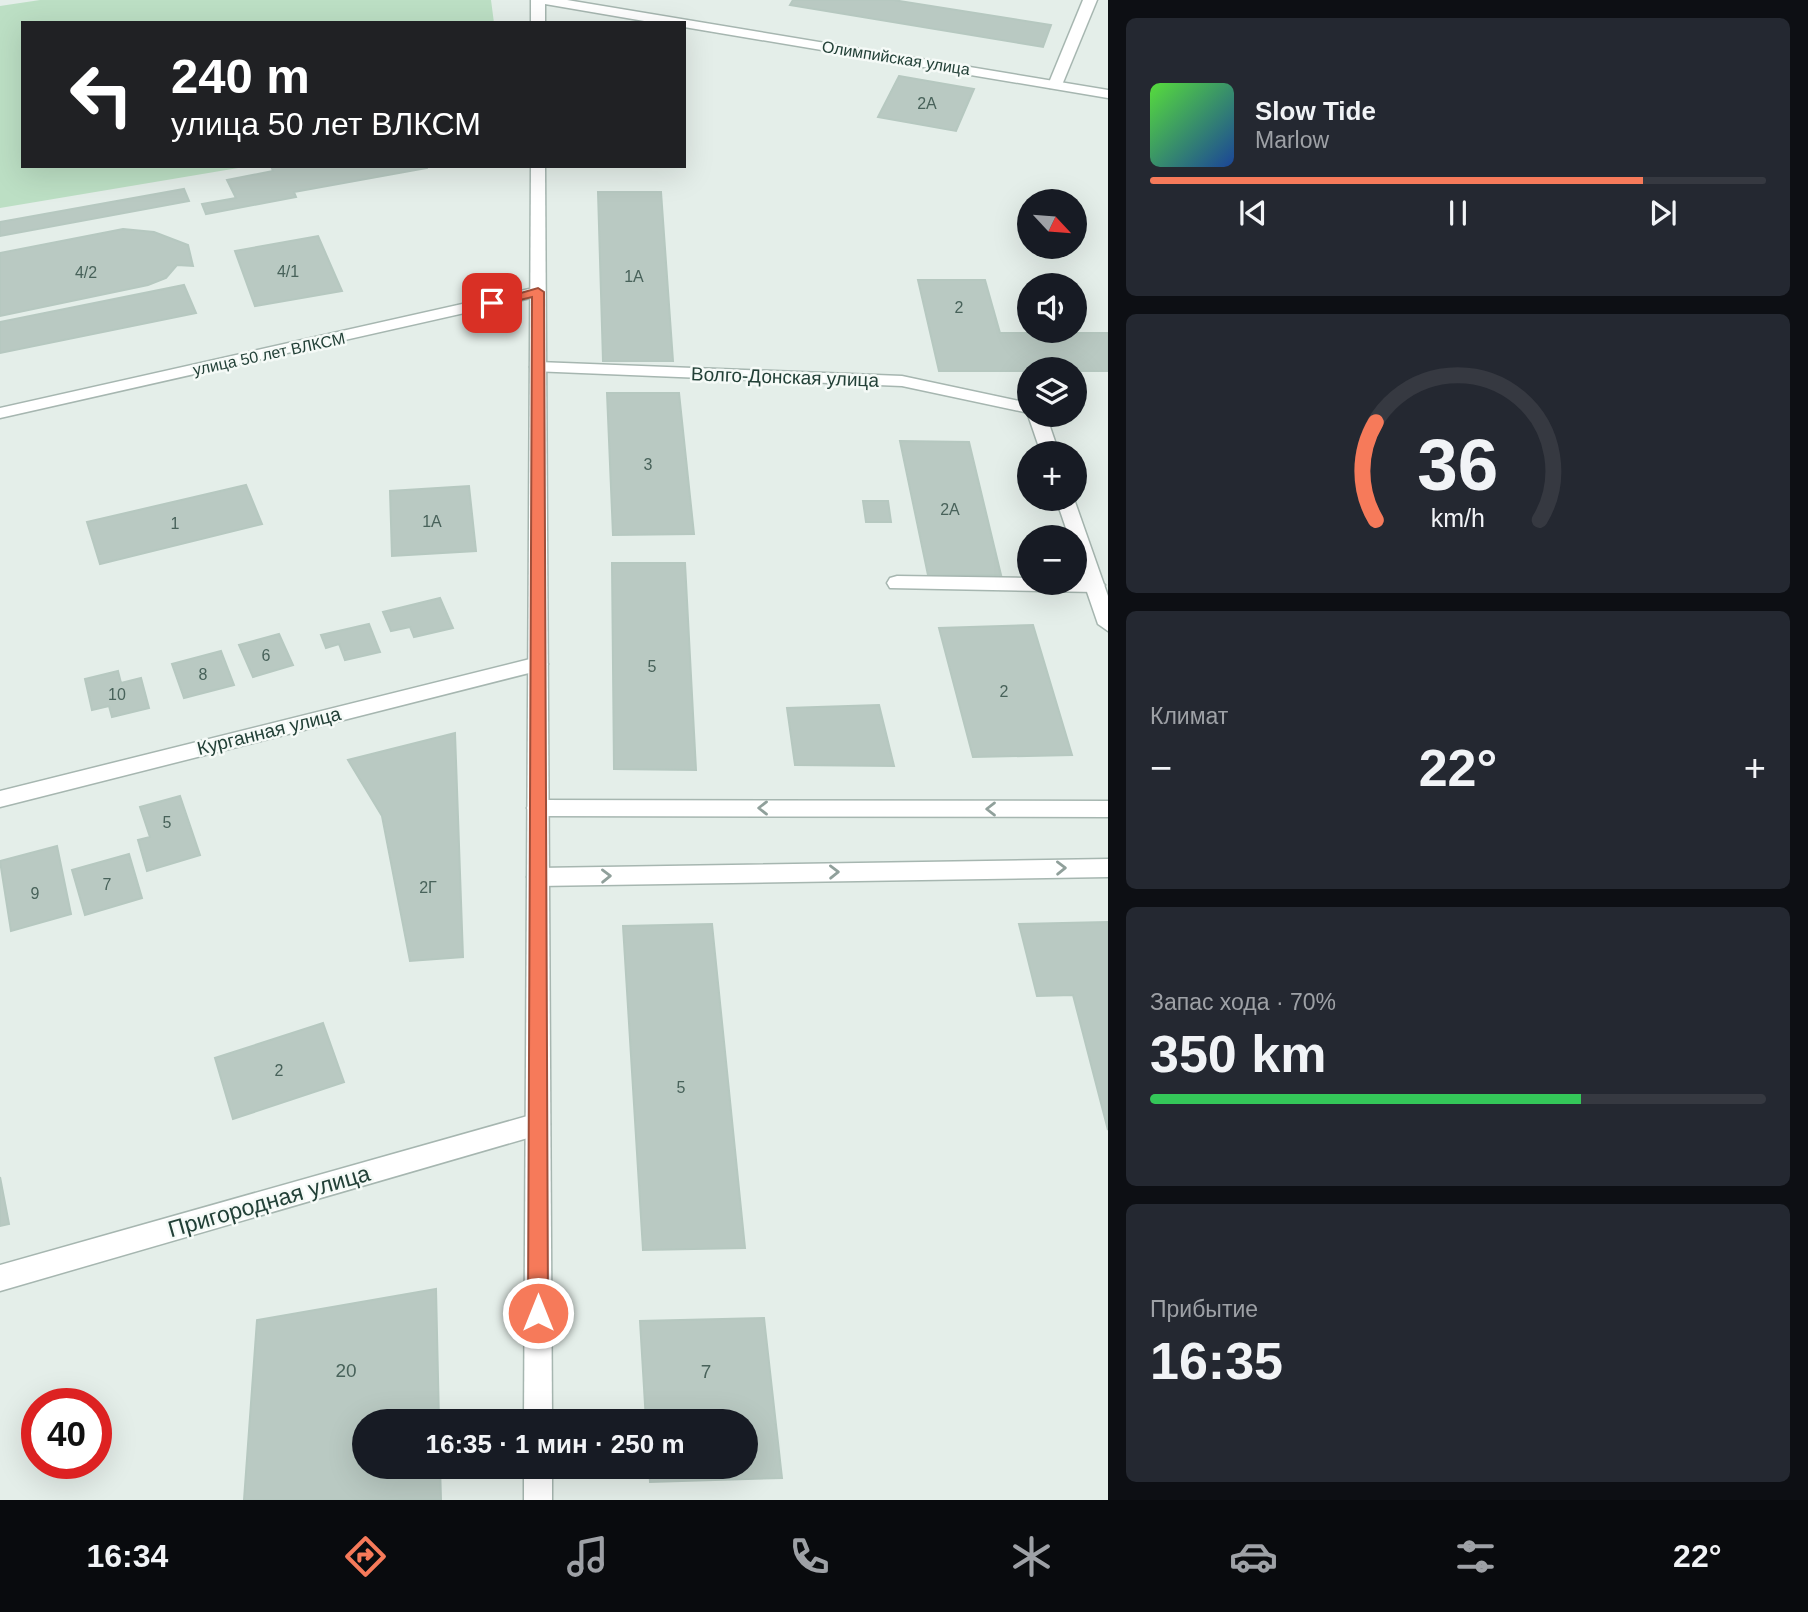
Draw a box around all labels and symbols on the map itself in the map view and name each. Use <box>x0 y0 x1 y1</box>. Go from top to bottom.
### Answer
street label: Олимпийская улица <box>821 38 971 78</box>
house number: 2А <box>917 95 937 112</box>
north arrow <box>1017 189 1087 259</box>
house number: 4/1 <box>277 263 299 280</box>
house number: 4/2 <box>75 264 97 281</box>
house number: 1А <box>624 268 644 285</box>
pin <box>462 273 522 333</box>
house number: 2 <box>955 299 964 316</box>
street label: улица 50 лет ВЛКСМ <box>191 330 347 378</box>
street label: Волго-Донская улица <box>691 363 880 391</box>
house number: 3 <box>644 456 653 473</box>
house number: 2А <box>940 501 960 518</box>
house number: 1А <box>422 513 442 530</box>
house number: 1 <box>171 515 180 532</box>
house number: 6 <box>262 647 271 664</box>
house number: 5 <box>648 658 657 675</box>
house number: 8 <box>199 666 208 683</box>
house number: 2 <box>1000 683 1009 700</box>
house number: 10 <box>108 686 126 703</box>
street label: Курганная улица <box>195 703 343 759</box>
one-way arrow <box>758 800 768 816</box>
one-way arrow <box>985 801 996 817</box>
house number: 5 <box>163 814 172 831</box>
one-way arrow <box>1056 861 1067 876</box>
one-way arrow <box>828 865 839 880</box>
one-way arrow <box>601 868 612 884</box>
house number: 7 <box>103 876 112 893</box>
house number: 2Г <box>419 879 437 896</box>
house number: 9 <box>31 885 40 902</box>
house number: 2 <box>275 1062 284 1079</box>
house number: 5 <box>677 1079 686 1096</box>
street label: Пригородная улица <box>165 1160 373 1242</box>
position arrow <box>501 1276 575 1350</box>
house number: 20 <box>335 1360 357 1381</box>
house number: 7 <box>701 1361 711 1382</box>
speed limit sign: 40 <box>21 1388 112 1479</box>

